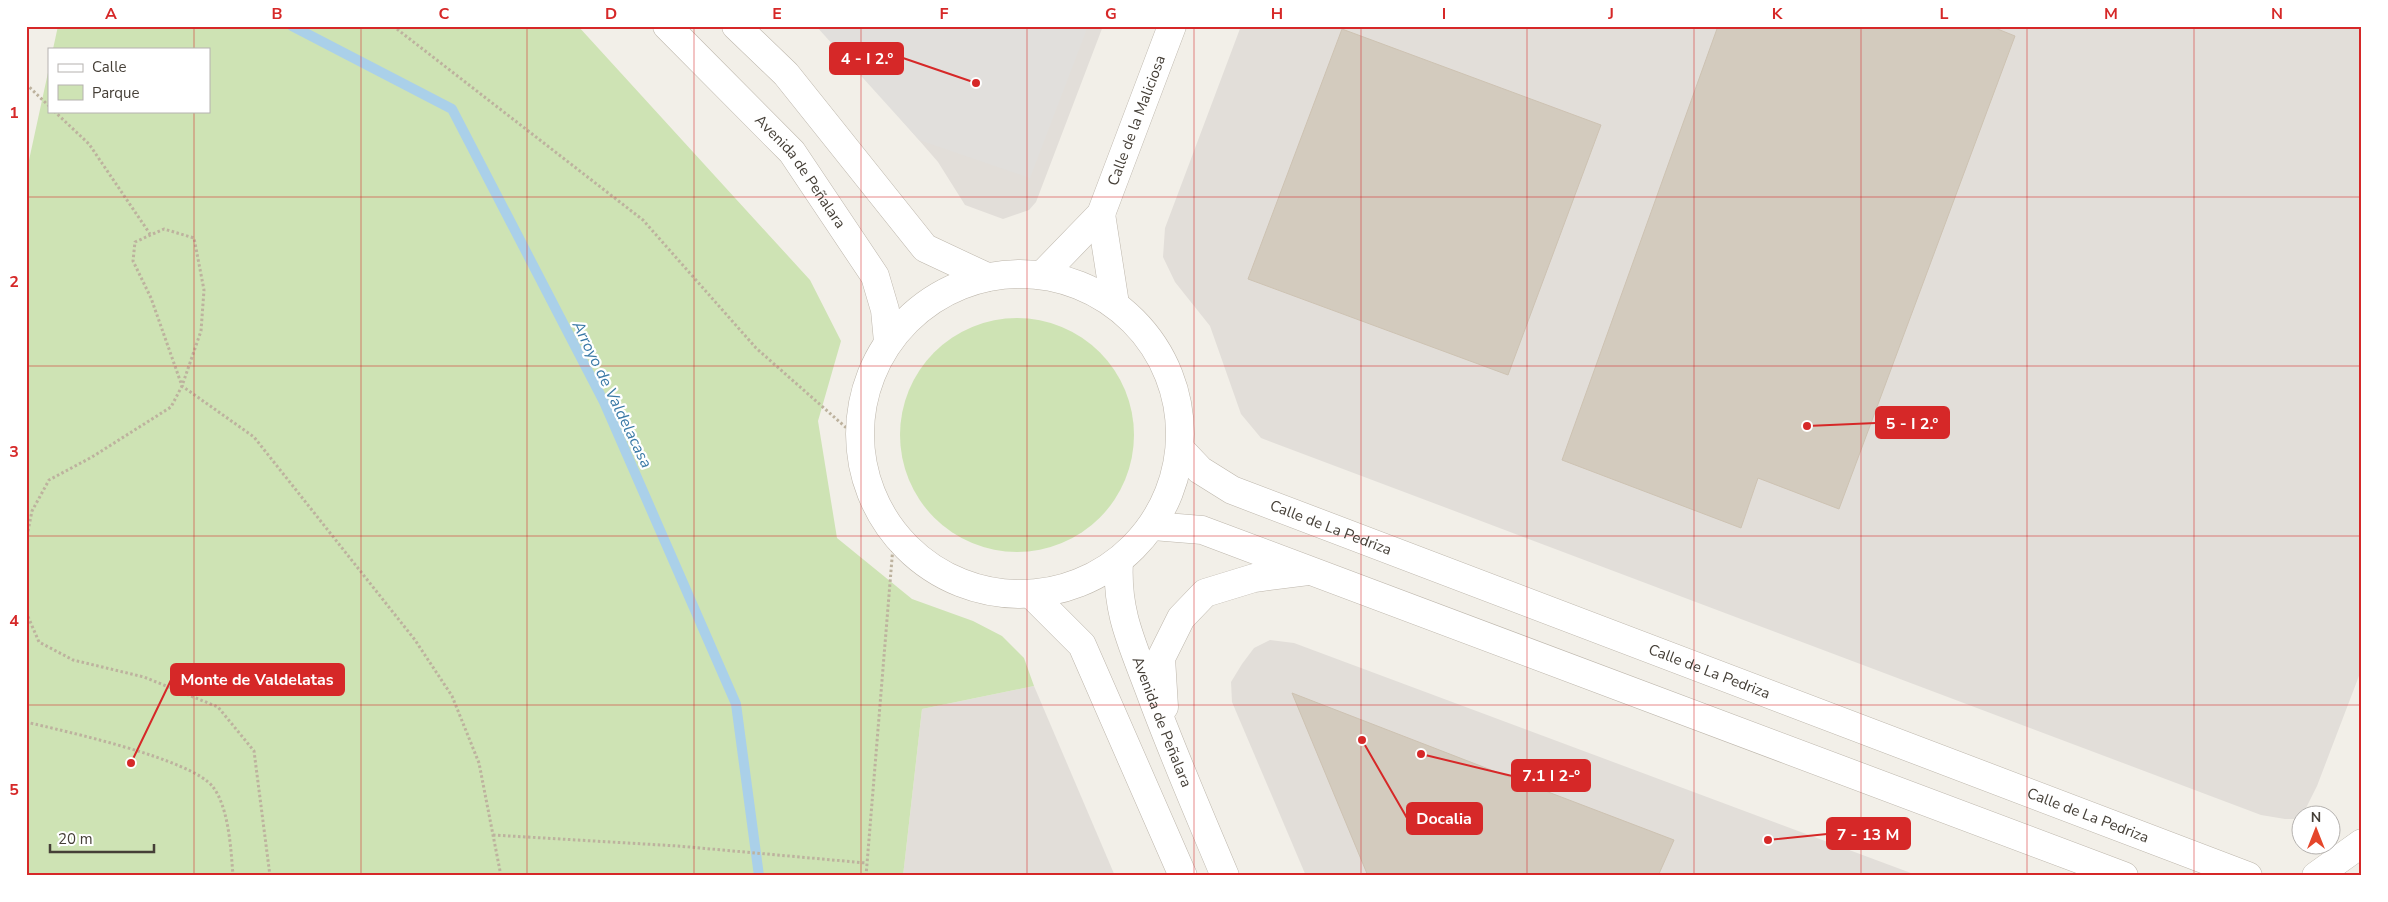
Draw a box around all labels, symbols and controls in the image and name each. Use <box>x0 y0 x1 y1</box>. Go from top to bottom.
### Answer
text: A <box>105 3 117 25</box>
text: B <box>271 3 283 25</box>
text: C <box>439 3 450 25</box>
text: D <box>605 3 617 25</box>
text: E <box>772 3 782 25</box>
text: F <box>940 3 949 25</box>
text: G <box>1105 3 1117 25</box>
text: H <box>1271 3 1283 25</box>
text: I <box>1442 3 1446 25</box>
text: J <box>1607 3 1614 25</box>
text: K <box>1772 3 1784 25</box>
text: L <box>1940 3 1949 25</box>
text: M <box>2104 3 2118 25</box>
text: N <box>2271 3 2283 25</box>
callout: 4 - I 2.º <box>830 43 903 74</box>
legend <box>48 48 210 112</box>
text: 4 - I 2.º <box>841 48 894 70</box>
street label: Calle de la Maliciosa <box>1103 52 1170 188</box>
text: Calle <box>92 57 127 77</box>
text: Parque <box>92 83 140 103</box>
text: 1 <box>9 102 19 124</box>
street label: Avenida de Peñalara <box>751 110 850 232</box>
text: 2 <box>9 271 19 293</box>
water label: Arroyo de Valdelacasa <box>566 316 657 472</box>
callout: 5 - I 2.º <box>1876 407 1949 438</box>
text: 5 - I 2.º <box>1886 413 1939 435</box>
text: 3 <box>9 441 19 463</box>
street label: Calle de La Pedriza <box>1267 495 1394 560</box>
text: 4 <box>9 610 19 632</box>
street label: Calle de La Pedriza <box>1646 639 1773 704</box>
street label: Avenida de Peñalara <box>1128 654 1197 790</box>
callout: Monte de Valdelatas <box>171 664 344 695</box>
text: Monte de Valdelatas <box>180 669 334 691</box>
callout: 7.1 I 2-º <box>1512 760 1590 791</box>
text: 7.1 I 2-º <box>1522 765 1580 787</box>
text: 5 <box>9 779 19 801</box>
street label: Calle de La Pedriza <box>2024 783 2152 847</box>
callout: Docalia <box>1407 803 1482 834</box>
north arrow <box>2290 804 2340 854</box>
text: Docalia <box>1416 808 1472 830</box>
text: N <box>2311 808 2321 827</box>
callout: 7 - 13 M <box>1827 818 1910 849</box>
scale bar <box>50 822 154 854</box>
text: 7 - 13 M <box>1837 824 1899 846</box>
text: 20 m <box>58 829 93 849</box>

